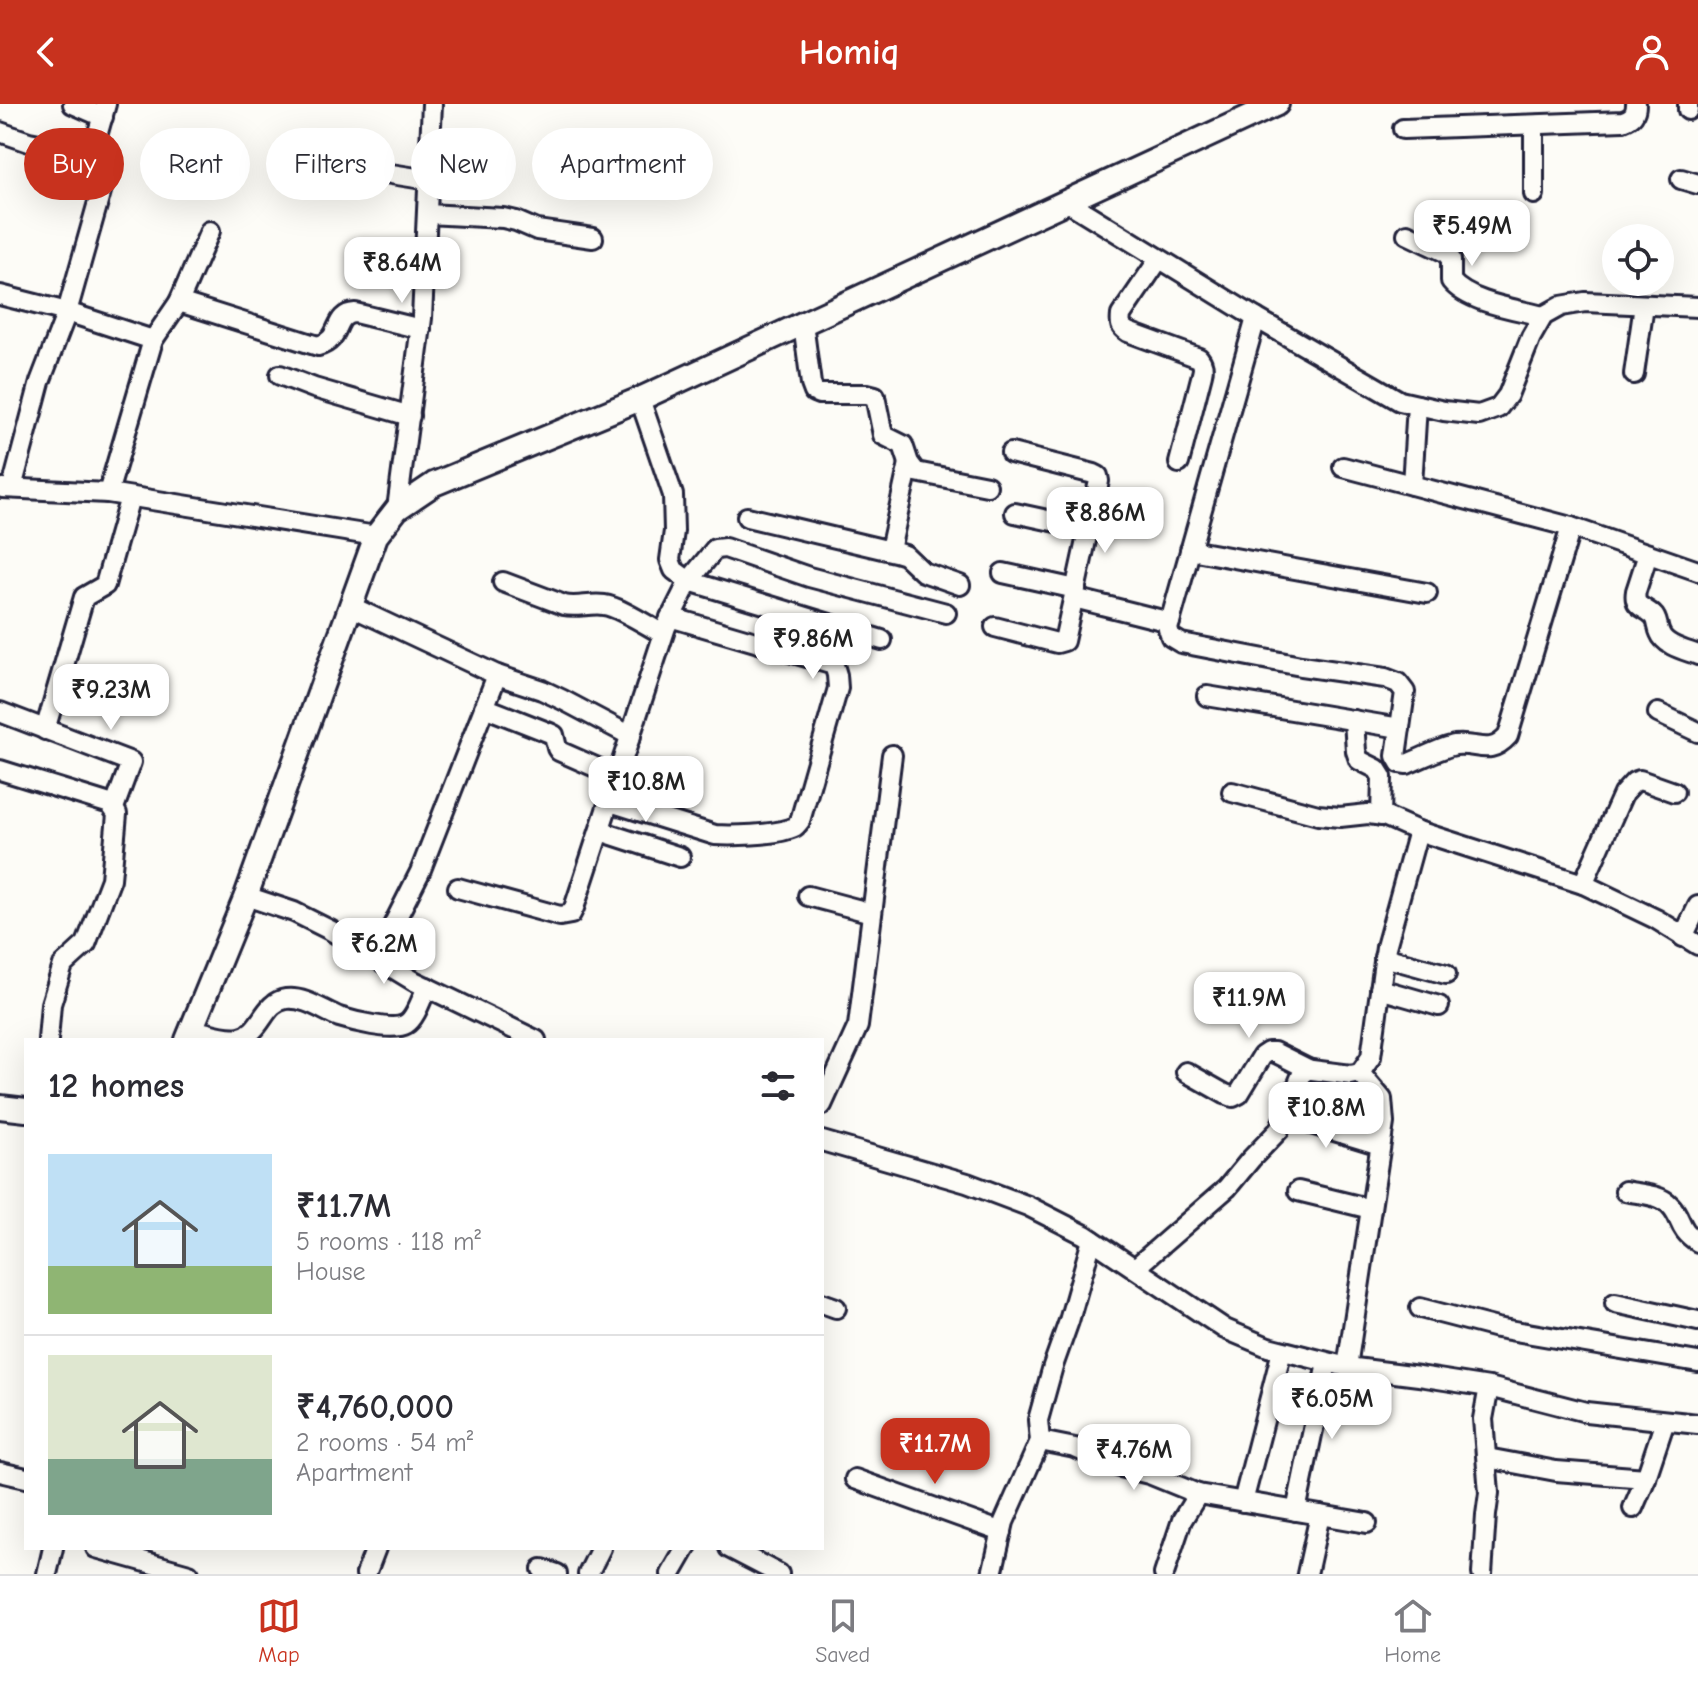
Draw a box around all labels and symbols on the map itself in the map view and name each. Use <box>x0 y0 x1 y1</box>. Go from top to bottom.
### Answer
pin: ₹5.49M <box>1407 200 1537 268</box>
pin: ₹8.64M <box>337 237 467 305</box>
pin: ₹8.86M <box>1040 487 1170 555</box>
pin: ₹9.86M <box>748 613 878 681</box>
pin: ₹9.23M <box>46 664 176 732</box>
pin: ₹10.8M <box>581 756 711 824</box>
pin: ₹6.2M <box>328 918 440 986</box>
pin: ₹11.9M <box>1184 972 1314 1040</box>
pin: ₹10.8M <box>1261 1082 1391 1150</box>
pin: ₹6.05M <box>1267 1373 1397 1441</box>
pin: ₹11.7M <box>870 1418 1000 1486</box>
pin: ₹4.76M <box>1069 1424 1199 1492</box>

